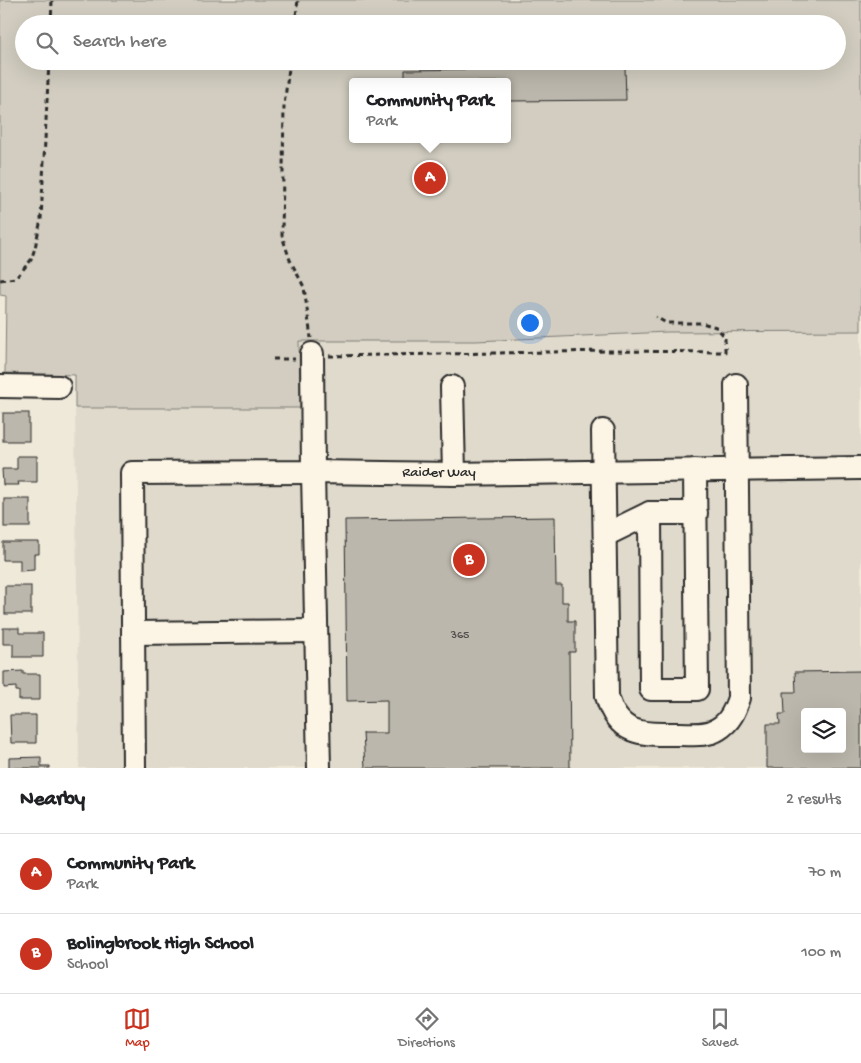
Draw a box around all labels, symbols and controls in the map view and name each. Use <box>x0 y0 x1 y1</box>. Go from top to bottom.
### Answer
search box <box>15 15 846 70</box>
icon: search <box>33 29 61 57</box>
text: Search here <box>73 31 167 54</box>
popup <box>349 78 511 143</box>
text: Community Park <box>366 90 494 113</box>
text: Park <box>366 113 397 132</box>
pin: A <box>414 159 446 197</box>
your location <box>517 310 543 336</box>
street label: Raider Way <box>402 464 476 482</box>
pin: B <box>453 541 485 579</box>
house number: 365 <box>450 629 469 643</box>
map controls <box>801 708 846 753</box>
button: layers <box>801 708 846 753</box>
text: Nearby <box>20 788 85 813</box>
text: 2 results <box>786 791 841 810</box>
text: Community Park <box>67 853 194 876</box>
text: A <box>31 864 41 883</box>
text: 70 m <box>808 864 841 883</box>
text: Park <box>67 876 98 895</box>
text: Bolingbrook High School <box>67 933 254 956</box>
text: B <box>32 944 40 963</box>
text: 100 m <box>801 944 841 963</box>
text: School <box>67 956 109 975</box>
tab: Map <box>123 1005 151 1052</box>
tab: Directions <box>398 1005 455 1052</box>
tab: Saved <box>702 1005 738 1052</box>

